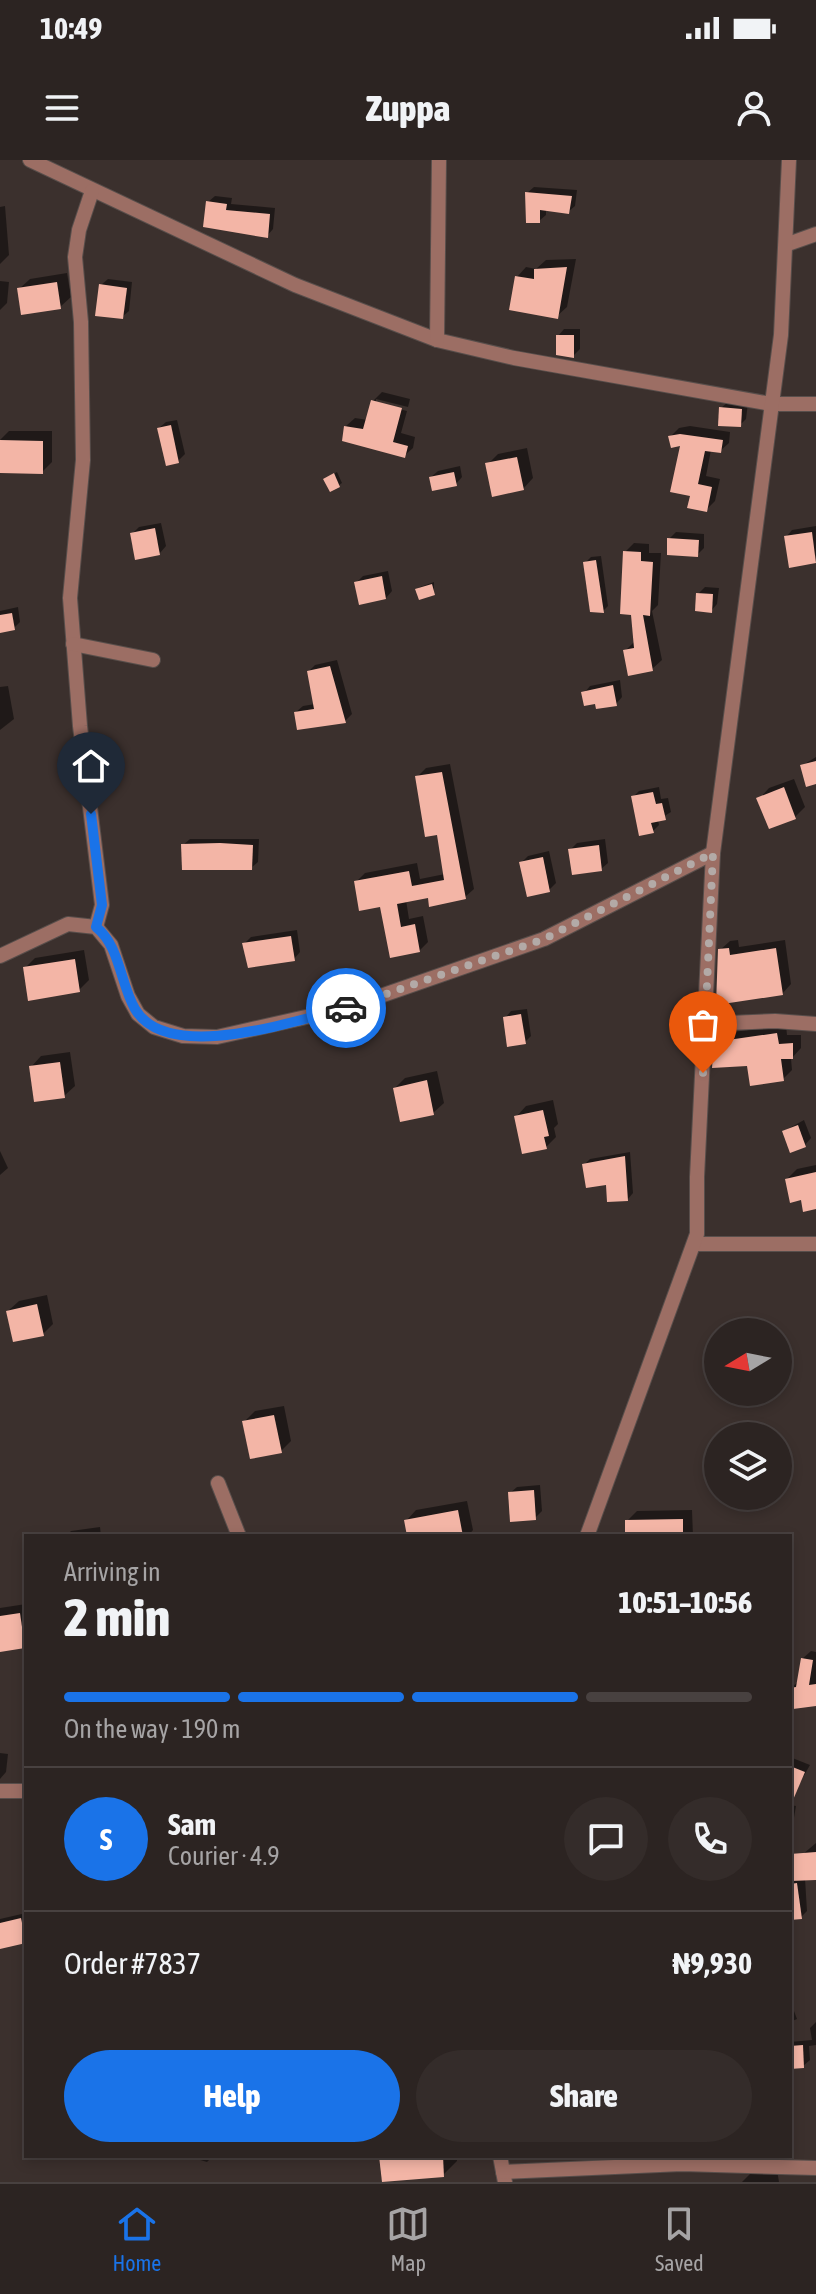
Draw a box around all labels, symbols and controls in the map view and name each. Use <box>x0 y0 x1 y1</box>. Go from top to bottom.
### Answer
text: 10:49 <box>40 11 102 45</box>
icon: menu <box>40 86 84 130</box>
icon: person <box>732 86 776 130</box>
text: Zuppa <box>366 87 450 129</box>
pin <box>57 732 125 814</box>
icon: home <box>69 744 113 788</box>
courier <box>306 968 386 1048</box>
icon: car <box>324 986 368 1030</box>
pin <box>669 991 737 1073</box>
icon: bag <box>681 1003 725 1047</box>
north arrow <box>704 1318 792 1406</box>
map controls <box>704 1318 792 1510</box>
button: layers <box>704 1422 792 1510</box>
text: Arriving in <box>64 1557 161 1587</box>
text: 10:51–10:56 <box>618 1585 752 1619</box>
text: 2 min <box>64 1587 170 1647</box>
text: On the way · 190 m <box>64 1714 241 1744</box>
button: chat <box>564 1797 648 1881</box>
button: phone <box>668 1797 752 1881</box>
text: Sam <box>168 1807 216 1841</box>
text: S <box>100 1822 112 1856</box>
text: Courier · 4.9 <box>168 1841 279 1871</box>
text: Order #7837 <box>64 1946 201 1980</box>
text: ₦9,930 <box>673 1946 752 1980</box>
button: Help <box>64 2050 400 2142</box>
button: Share <box>416 2050 752 2142</box>
tab: Home <box>112 2202 161 2276</box>
tab: Map <box>386 2202 430 2276</box>
tab: Saved <box>655 2202 704 2276</box>

